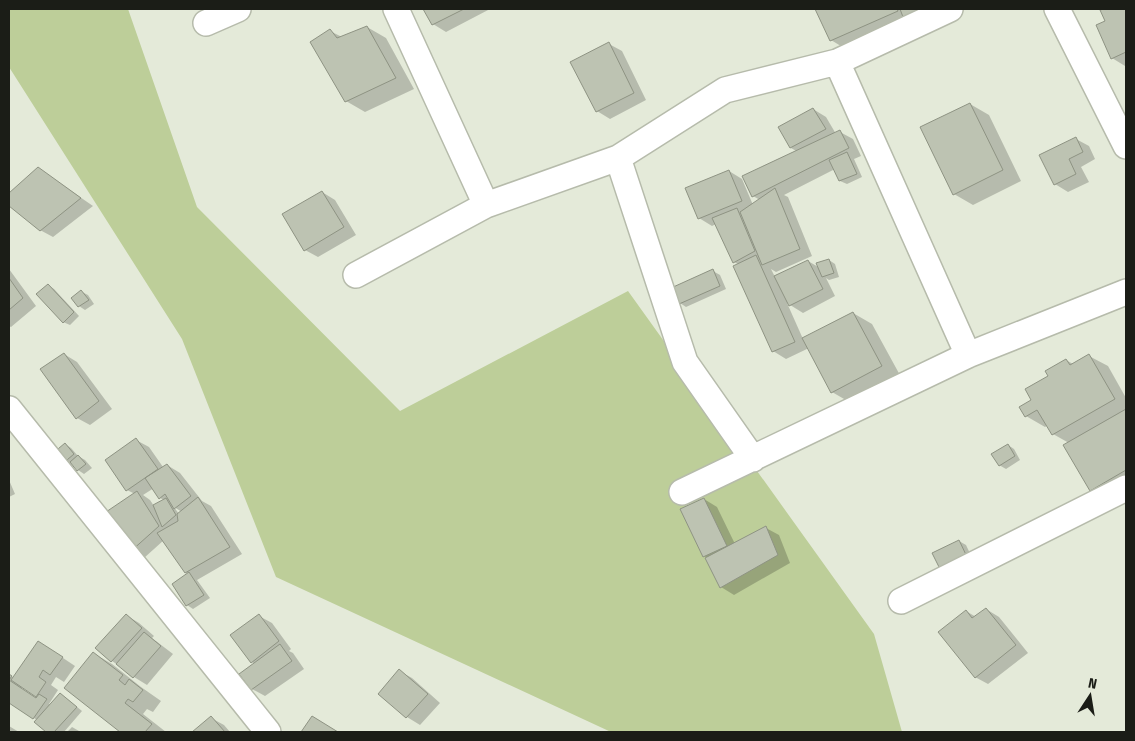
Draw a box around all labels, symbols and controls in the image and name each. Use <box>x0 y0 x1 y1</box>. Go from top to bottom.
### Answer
north arrow <box>1065 671 1115 721</box>
text: N <box>1087 675 1098 693</box>

